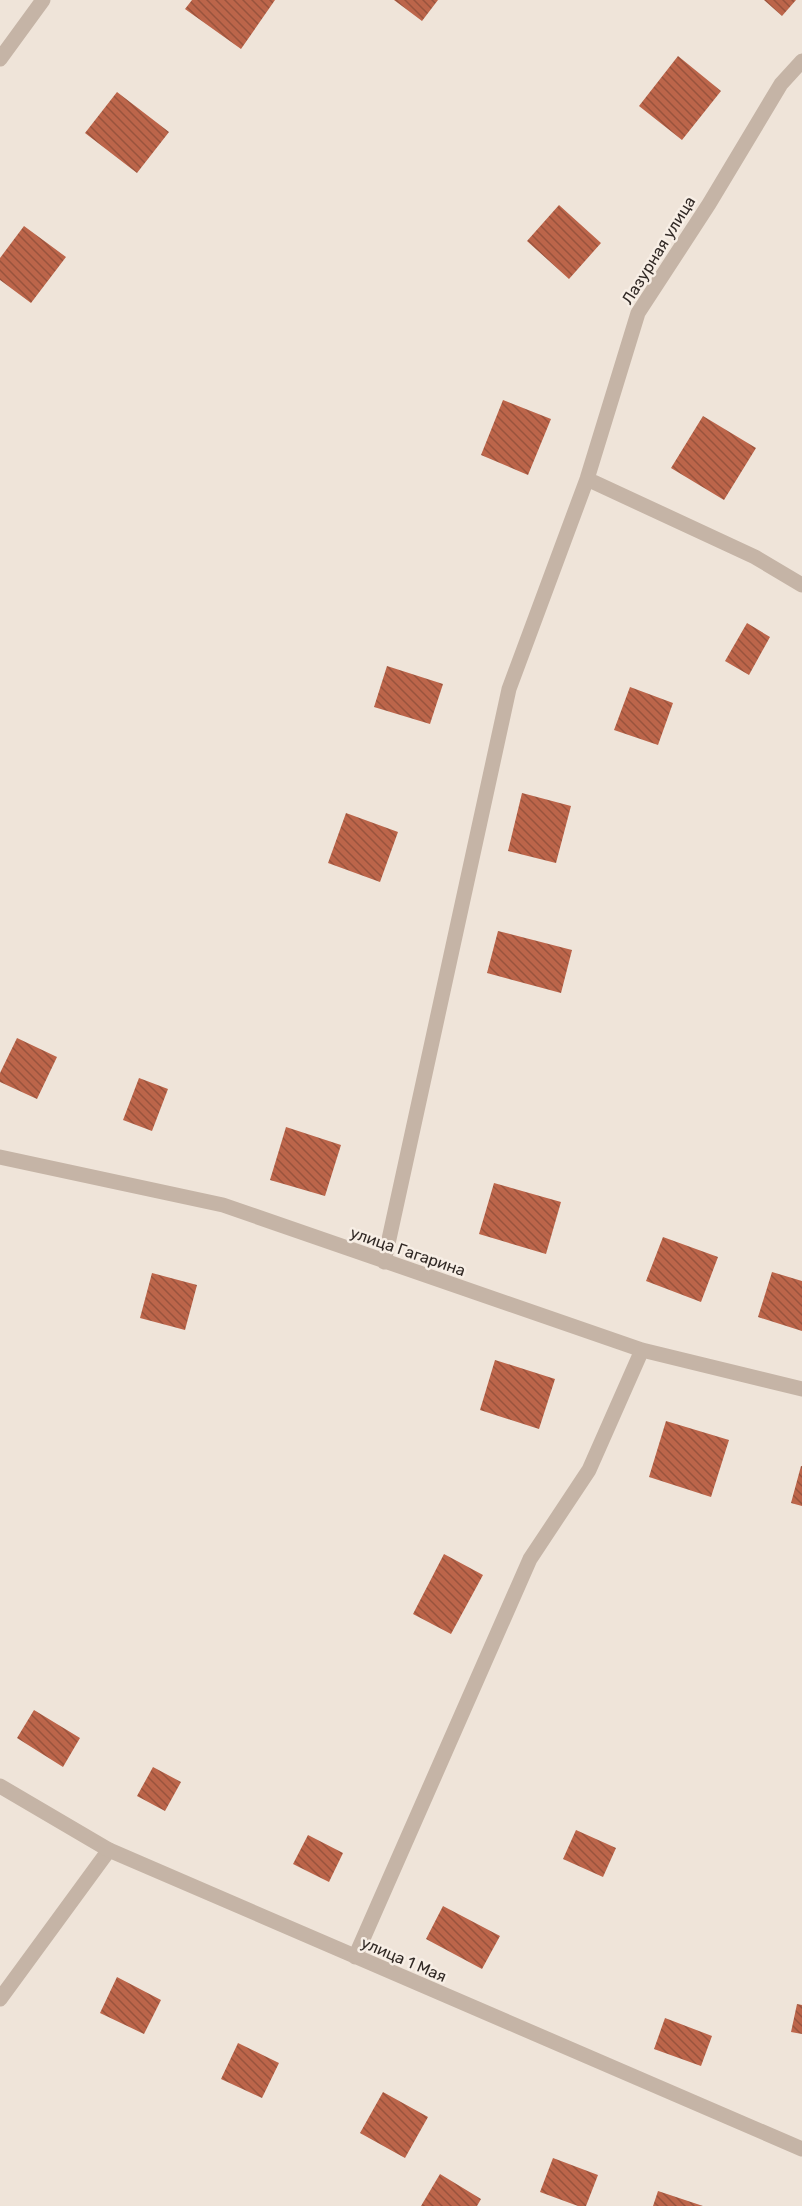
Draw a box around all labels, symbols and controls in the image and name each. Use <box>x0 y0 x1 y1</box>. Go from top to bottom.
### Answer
street label: Лазурная улица <box>618 193 699 308</box>
street label: улица Гагарина <box>348 1223 468 1280</box>
street label: улица 1 Мая <box>358 1933 449 1986</box>

